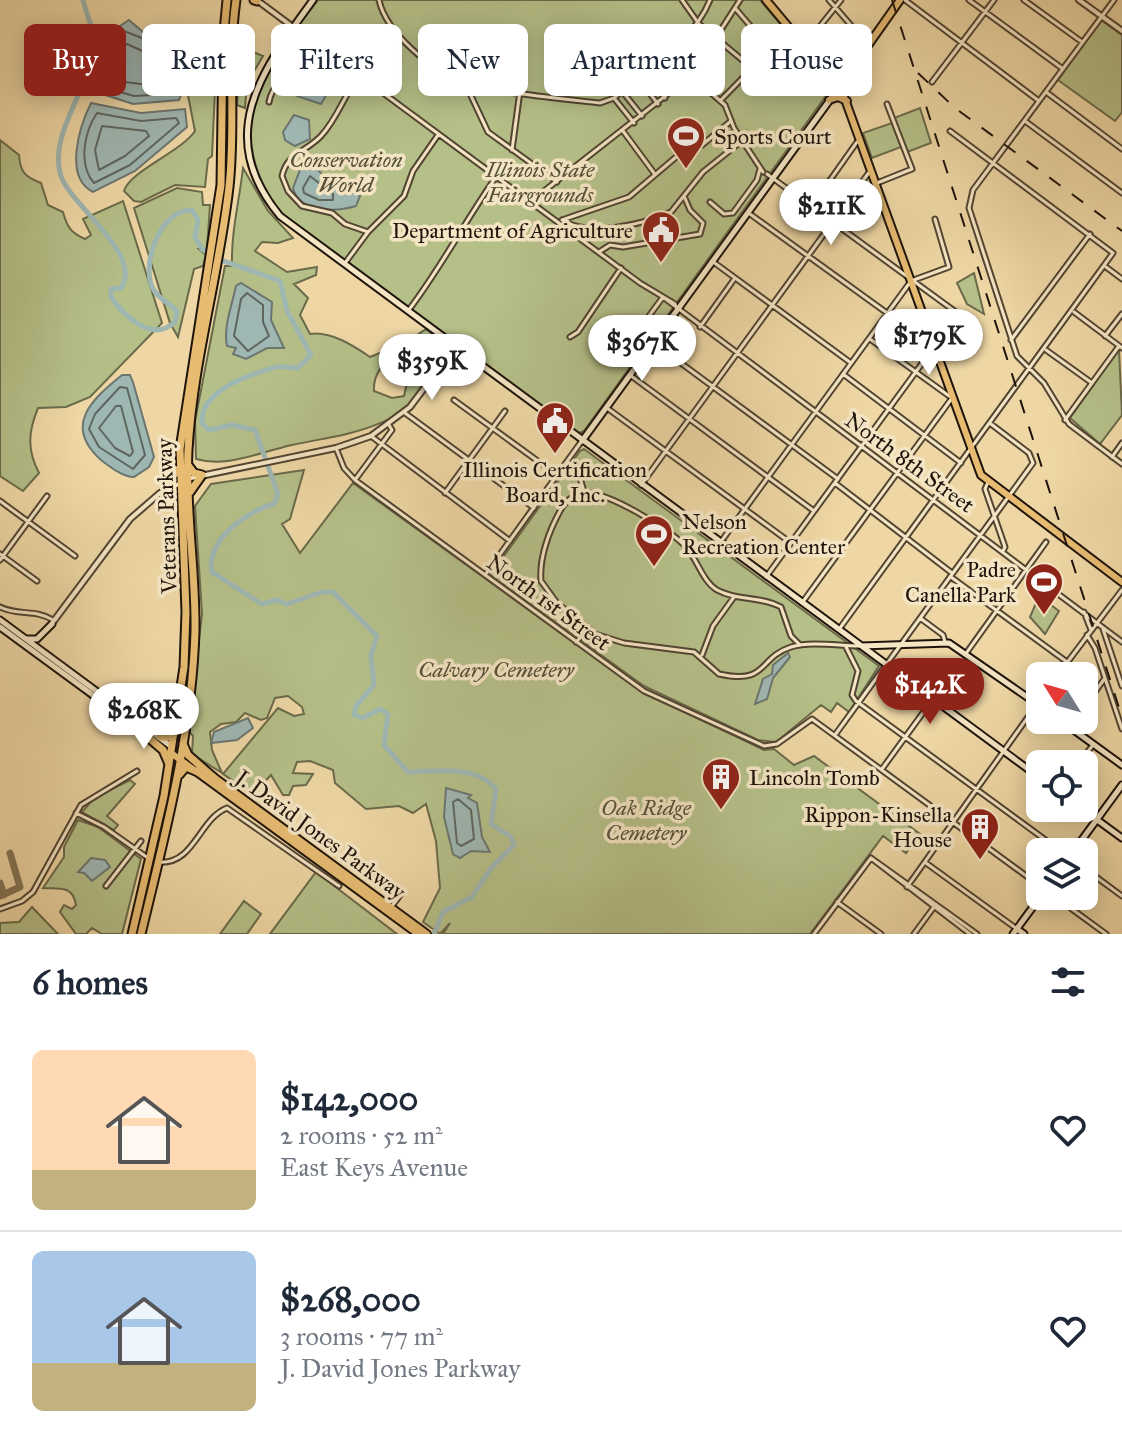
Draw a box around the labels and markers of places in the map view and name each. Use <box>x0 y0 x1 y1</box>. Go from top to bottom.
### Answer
sports icon: Sports Court <box>665 115 707 170</box>
place label: Sports Court <box>714 123 832 150</box>
pin: $211K <box>775 179 887 247</box>
public building icon: Department of Agriculture <box>640 209 682 264</box>
place label: Department of Agriculture <box>392 217 633 244</box>
pin: $179K <box>873 309 985 377</box>
pin: $367K <box>586 315 698 383</box>
pin: $359K <box>376 334 488 402</box>
public building icon: Illinois Certification Board, Inc. <box>534 400 576 455</box>
place label: Illinois Certification Board, Inc. <box>463 456 647 508</box>
place label: Nelson Recreation Center <box>682 508 846 560</box>
sports icon: Nelson Recreation Center <box>633 513 675 568</box>
place label: Padre Canella Park <box>905 556 1017 608</box>
sports icon: Padre Canella Park <box>1023 561 1065 616</box>
pin: $142K <box>874 658 986 726</box>
pin: $268K <box>88 683 200 751</box>
building icon: Lincoln Tomb <box>700 756 742 811</box>
place label: Lincoln Tomb <box>749 764 880 791</box>
place label: Rippon-Kinsella House <box>804 801 953 853</box>
building icon: Rippon-Kinsella House <box>959 806 1001 861</box>

